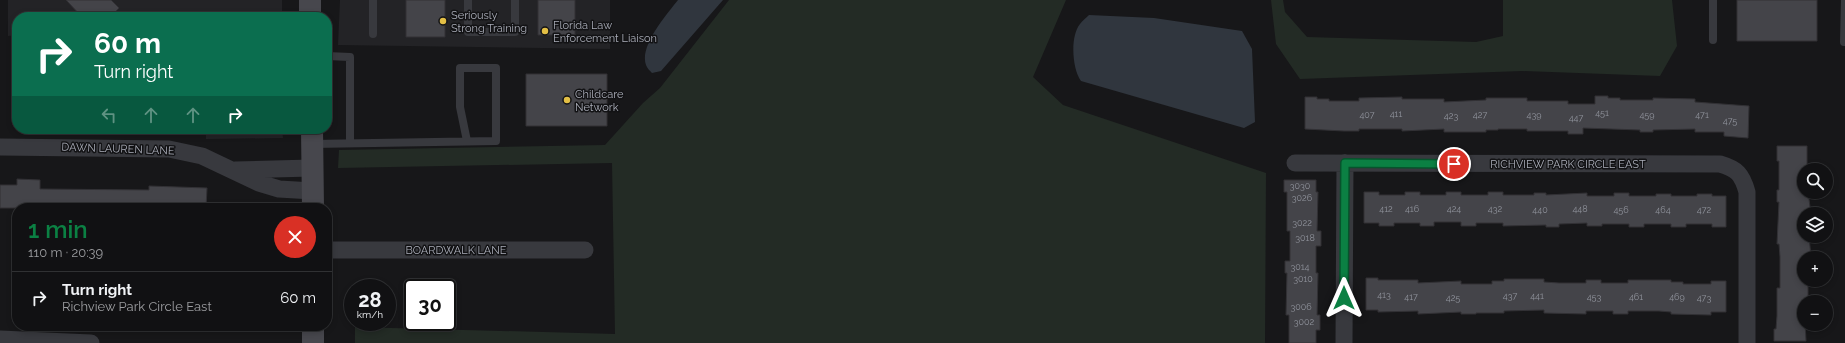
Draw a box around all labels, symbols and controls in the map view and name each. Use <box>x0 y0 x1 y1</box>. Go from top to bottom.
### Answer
place label: Seriously Strong Training <box>451 9 527 35</box>
marker: Seriously Strong Training <box>438 16 448 26</box>
place label: Florida Law Enforcement Liaison <box>553 19 657 45</box>
marker: Florida Law Enforcement Liaison <box>540 26 550 36</box>
text: 60 m <box>94 27 161 60</box>
icon: right <box>28 28 80 80</box>
text: Turn right <box>94 61 173 82</box>
place label: Childcare Network <box>575 88 624 114</box>
marker: Childcare Network <box>562 95 572 105</box>
icon: left <box>98 104 120 126</box>
icon: ahead <box>140 104 162 126</box>
icon: ahead <box>182 104 204 126</box>
icon: right <box>224 104 246 126</box>
house number: 451 <box>1595 108 1609 118</box>
house number: 411 <box>1390 109 1402 119</box>
house number: 407 <box>1359 110 1375 120</box>
house number: 427 <box>1473 110 1487 120</box>
house number: 439 <box>1527 110 1542 120</box>
house number: 459 <box>1639 110 1655 120</box>
house number: 471 <box>1695 110 1709 120</box>
house number: 423 <box>1444 111 1458 121</box>
house number: 447 <box>1569 113 1583 123</box>
house number: 475 <box>1723 116 1737 126</box>
street label: DAWN LAUREN LANE <box>61 141 175 157</box>
pin <box>1437 147 1471 181</box>
icon: arrive <box>1443 153 1465 175</box>
street label: RICHVIEW PARK CIRCLE EAST <box>1490 158 1646 171</box>
map controls <box>1797 163 1833 331</box>
button: search <box>1797 163 1833 199</box>
house number: 3030 <box>1290 181 1311 191</box>
house number: 3026 <box>1292 193 1313 203</box>
house number: 412 <box>1379 204 1393 214</box>
house number: 416 <box>1405 204 1420 214</box>
house number: 424 <box>1447 204 1461 214</box>
house number: 432 <box>1488 204 1503 214</box>
house number: 448 <box>1572 204 1588 214</box>
house number: 440 <box>1532 205 1548 215</box>
house number: 456 <box>1613 205 1629 215</box>
house number: 464 <box>1655 205 1671 215</box>
house number: 472 <box>1697 205 1711 215</box>
button: layers <box>1797 207 1833 243</box>
text: 1 min <box>28 215 88 244</box>
button: close <box>274 216 316 258</box>
house number: 3022 <box>1292 218 1312 228</box>
house number: 3018 <box>1295 233 1315 243</box>
street label: BOARDWALK LANE <box>405 244 507 257</box>
text: 110 m · 20:39 <box>28 245 103 260</box>
button: + <box>1797 251 1833 287</box>
house number: 3014 <box>1290 262 1310 272</box>
house number: 3010 <box>1293 274 1313 284</box>
position arrow <box>1323 277 1365 319</box>
speed limit sign: 30 <box>404 279 456 331</box>
text: Turn right <box>62 281 132 299</box>
icon: right <box>28 287 50 309</box>
text: 28 <box>358 288 382 312</box>
text: 60 m <box>280 289 316 307</box>
house number: 413 <box>1377 290 1391 300</box>
house number: 437 <box>1503 291 1517 301</box>
house number: 441 <box>1530 291 1544 301</box>
house number: 417 <box>1404 292 1418 302</box>
house number: 453 <box>1587 292 1601 302</box>
house number: 461 <box>1629 292 1643 302</box>
house number: 469 <box>1669 292 1685 302</box>
house number: 425 <box>1446 293 1460 303</box>
house number: 473 <box>1697 293 1711 303</box>
button: − <box>1797 295 1833 331</box>
text: Richview Park Circle East <box>62 299 212 314</box>
house number: 3006 <box>1290 302 1312 312</box>
text: km/h <box>357 309 383 320</box>
house number: 3002 <box>1294 317 1315 327</box>

